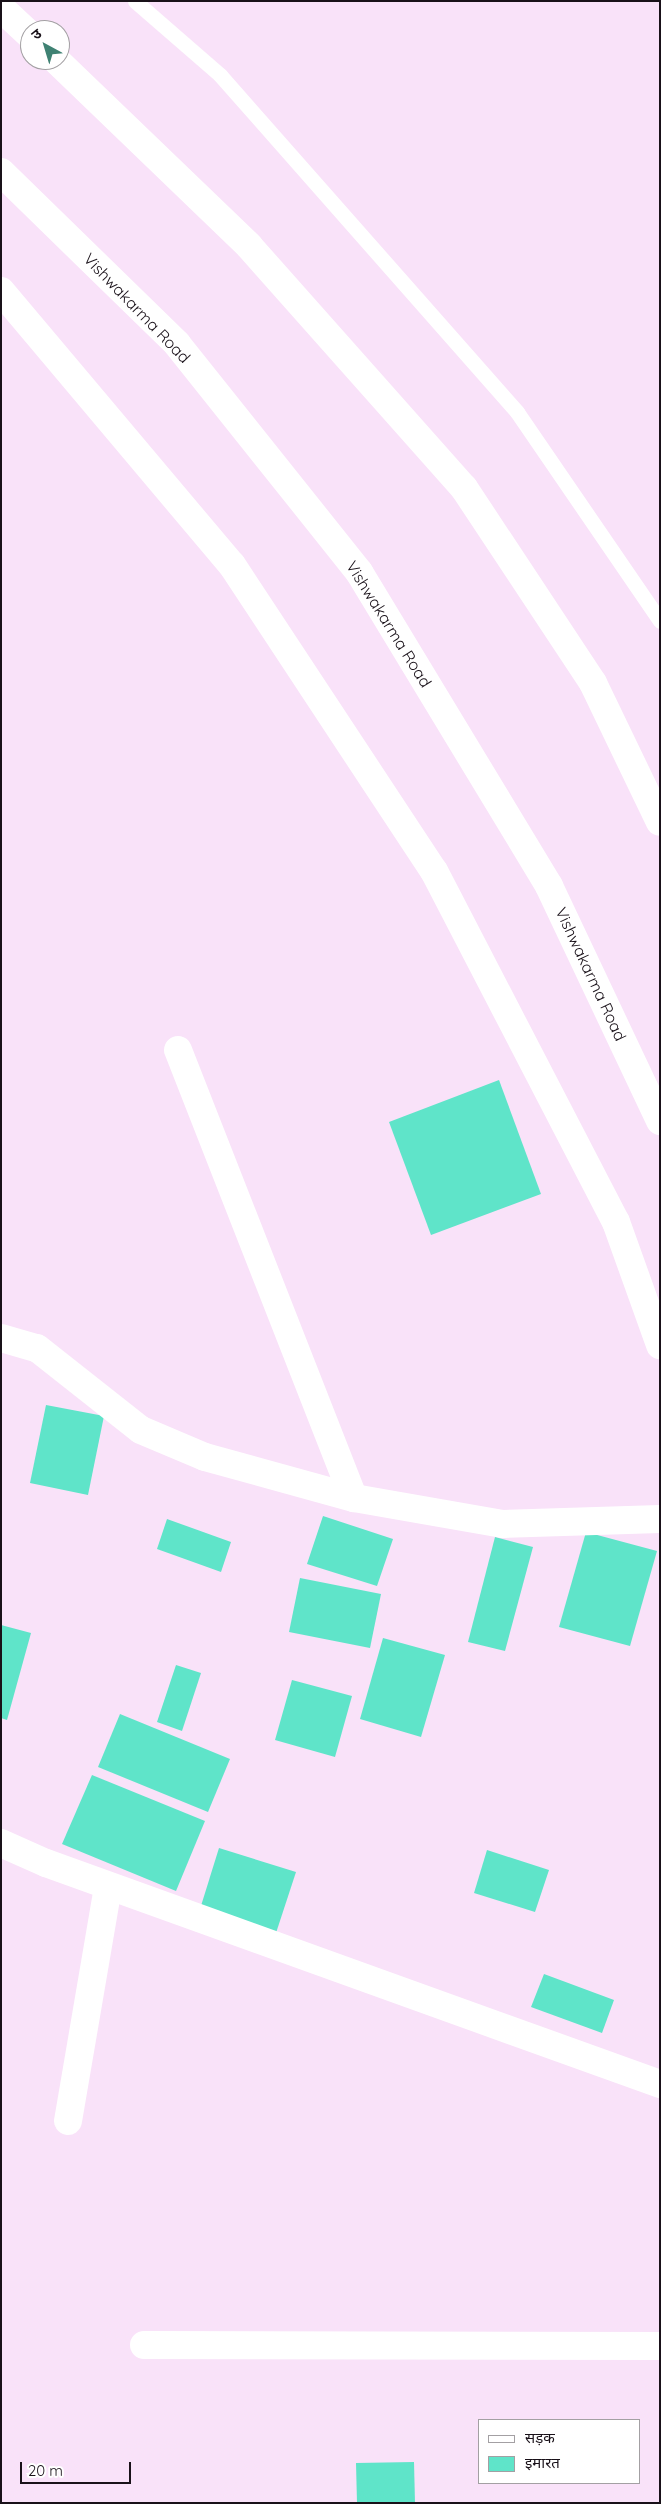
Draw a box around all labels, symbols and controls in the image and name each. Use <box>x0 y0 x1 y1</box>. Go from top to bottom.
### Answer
north arrow <box>20 20 70 70</box>
text: उ <box>27 25 45 44</box>
street label: Vishwakarma Road <box>80 249 194 367</box>
street label: Vishwakarma Road <box>342 557 436 691</box>
street label: Vishwakarma Road <box>552 904 630 1044</box>
legend <box>478 2419 641 2484</box>
text: सड़क <box>525 2428 555 2447</box>
scale bar <box>22 2452 134 2484</box>
text: इमारत <box>525 2453 560 2472</box>
text: 20 m <box>28 2461 63 2480</box>

